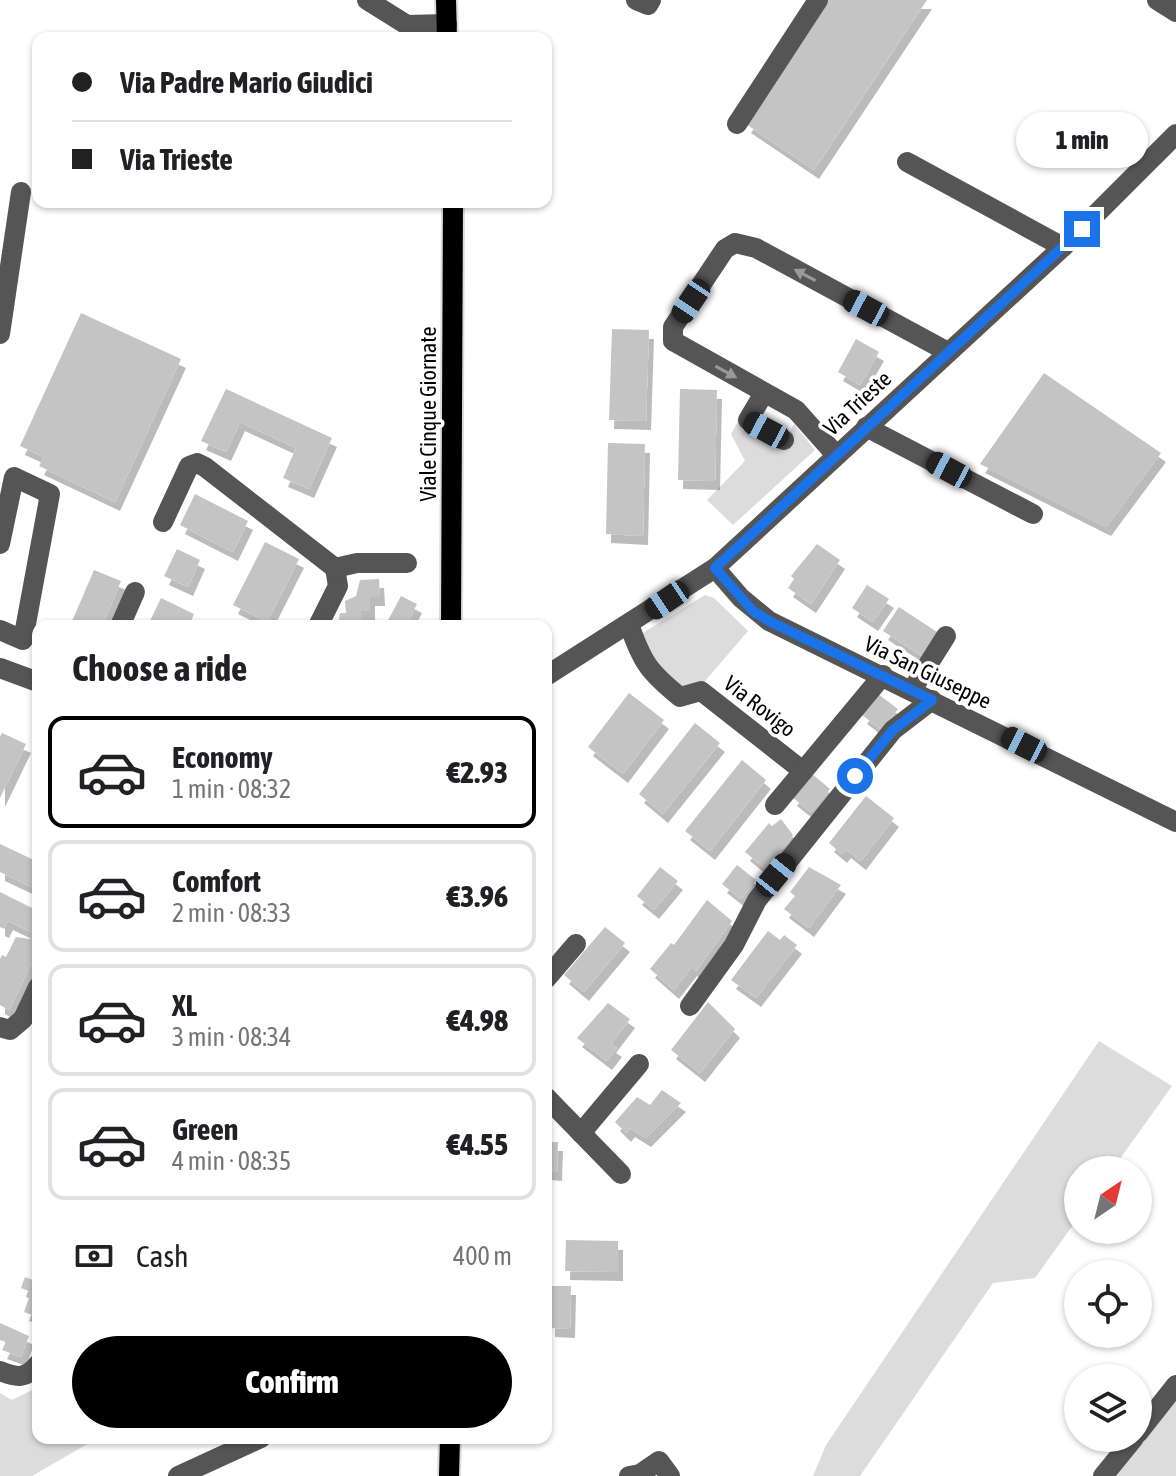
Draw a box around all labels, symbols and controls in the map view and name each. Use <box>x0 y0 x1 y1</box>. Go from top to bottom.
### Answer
text: Via Padre Mario Giudici <box>120 65 373 99</box>
callout: 1 min <box>1016 113 1148 169</box>
text: 1 min <box>1055 125 1109 155</box>
text: Via Trieste <box>120 142 233 176</box>
route end <box>1064 211 1100 247</box>
one-way arrow <box>794 268 817 282</box>
car <box>668 274 714 328</box>
car <box>839 286 893 330</box>
street label: Viale Cinque Giornate <box>415 327 441 501</box>
one-way arrow <box>715 365 737 379</box>
street label: Via Trieste <box>818 365 896 441</box>
car <box>739 408 793 452</box>
car <box>922 448 976 492</box>
car <box>640 577 694 623</box>
street label: Via San Giuseppe <box>860 630 996 714</box>
text: Choose a ride <box>72 647 247 689</box>
street label: Via Rovigo <box>719 670 801 742</box>
car <box>997 723 1051 767</box>
icon: car <box>76 736 148 808</box>
text: Economy <box>172 740 273 774</box>
text: €2.93 <box>447 755 508 789</box>
route start <box>837 758 873 794</box>
text: 1 min · 08:32 <box>172 774 291 804</box>
car <box>752 849 800 901</box>
icon: car <box>76 860 148 932</box>
text: Comfort <box>172 864 261 898</box>
text: €3.96 <box>447 879 508 913</box>
text: 2 min · 08:33 <box>172 898 291 928</box>
icon: car <box>76 984 148 1056</box>
text: XL <box>172 988 197 1022</box>
text: €4.98 <box>447 1003 508 1037</box>
text: 3 min · 08:34 <box>172 1022 291 1052</box>
icon: car <box>76 1108 148 1180</box>
text: Green <box>172 1112 238 1146</box>
text: €4.55 <box>447 1127 508 1161</box>
text: 4 min · 08:35 <box>172 1146 291 1176</box>
north arrow <box>1064 1156 1152 1244</box>
map controls <box>1064 1156 1152 1452</box>
icon: cash <box>72 1234 116 1278</box>
text: Cash <box>136 1239 189 1273</box>
text: 400 m <box>453 1241 512 1271</box>
button: locate <box>1064 1260 1152 1348</box>
button: Confirm <box>72 1336 512 1428</box>
button: layers <box>1064 1364 1152 1452</box>

